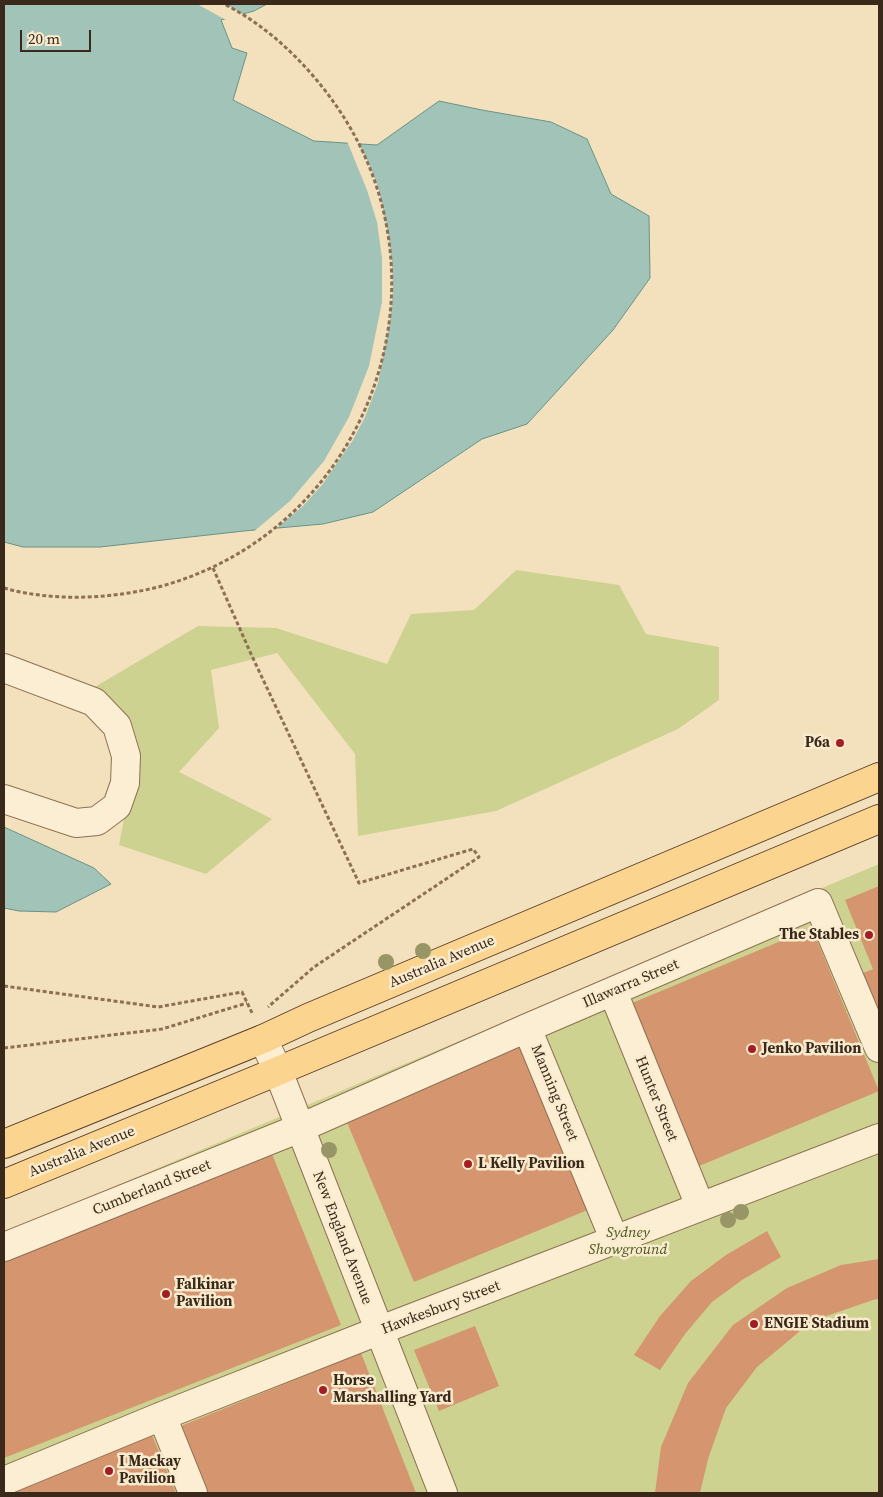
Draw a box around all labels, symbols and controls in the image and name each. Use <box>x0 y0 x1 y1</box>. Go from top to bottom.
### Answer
scale bar <box>22 20 94 52</box>
text: 20 m <box>28 28 60 49</box>
place label: P6a <box>805 734 830 752</box>
marker: P6a <box>834 737 846 749</box>
place label: The Stables <box>779 926 859 944</box>
marker: The Stables <box>863 929 875 941</box>
street label: Australia Avenue <box>387 932 497 992</box>
street label: Illawarra Street <box>580 956 682 1012</box>
place label: Jenko Pavilion <box>762 1040 862 1058</box>
street label: Manning Street <box>526 1042 582 1144</box>
marker: Jenko Pavilion <box>746 1043 758 1055</box>
street label: Hunter Street <box>631 1054 681 1144</box>
street label: Australia Avenue <box>26 1123 138 1181</box>
place label: L Kelly Pavilion <box>478 1155 585 1173</box>
street label: Cumberland Street <box>90 1156 214 1220</box>
marker: L Kelly Pavilion <box>462 1158 474 1170</box>
street label: New England Avenue <box>308 1169 376 1307</box>
park label: Sydney Showground <box>589 1224 667 1259</box>
place label: Falkinar Pavilion <box>176 1276 234 1311</box>
street label: Hawkesbury Street <box>379 1277 503 1339</box>
marker: Falkinar Pavilion <box>160 1288 172 1300</box>
place label: ENGIE Stadium <box>764 1315 869 1333</box>
marker: ENGIE Stadium <box>748 1318 760 1330</box>
place label: Horse Marshalling Yard <box>333 1372 451 1407</box>
marker: Horse Marshalling Yard <box>317 1384 329 1396</box>
place label: I Mackay Pavilion <box>119 1453 181 1488</box>
marker: I Mackay Pavilion <box>103 1465 115 1477</box>

